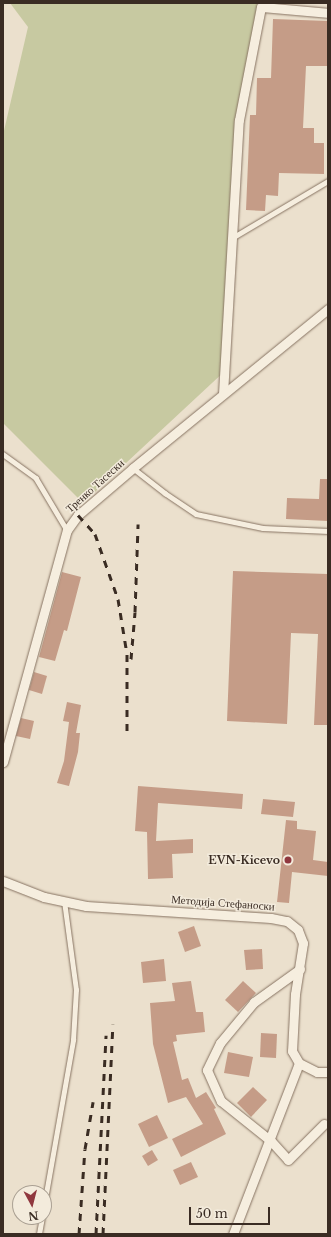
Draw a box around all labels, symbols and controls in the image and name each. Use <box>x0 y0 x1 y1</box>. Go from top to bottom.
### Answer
street label: Тренко Тасески <box>63 456 127 516</box>
place label: EVN-Kicevo <box>208 853 280 867</box>
marker: EVN-Kicevo <box>283 855 293 865</box>
street label: Методија Стефаноски <box>171 893 275 913</box>
north arrow <box>12 1185 52 1225</box>
scale bar <box>191 1199 272 1225</box>
text: 50 m <box>196 1206 228 1221</box>
text: N <box>27 1208 39 1223</box>

